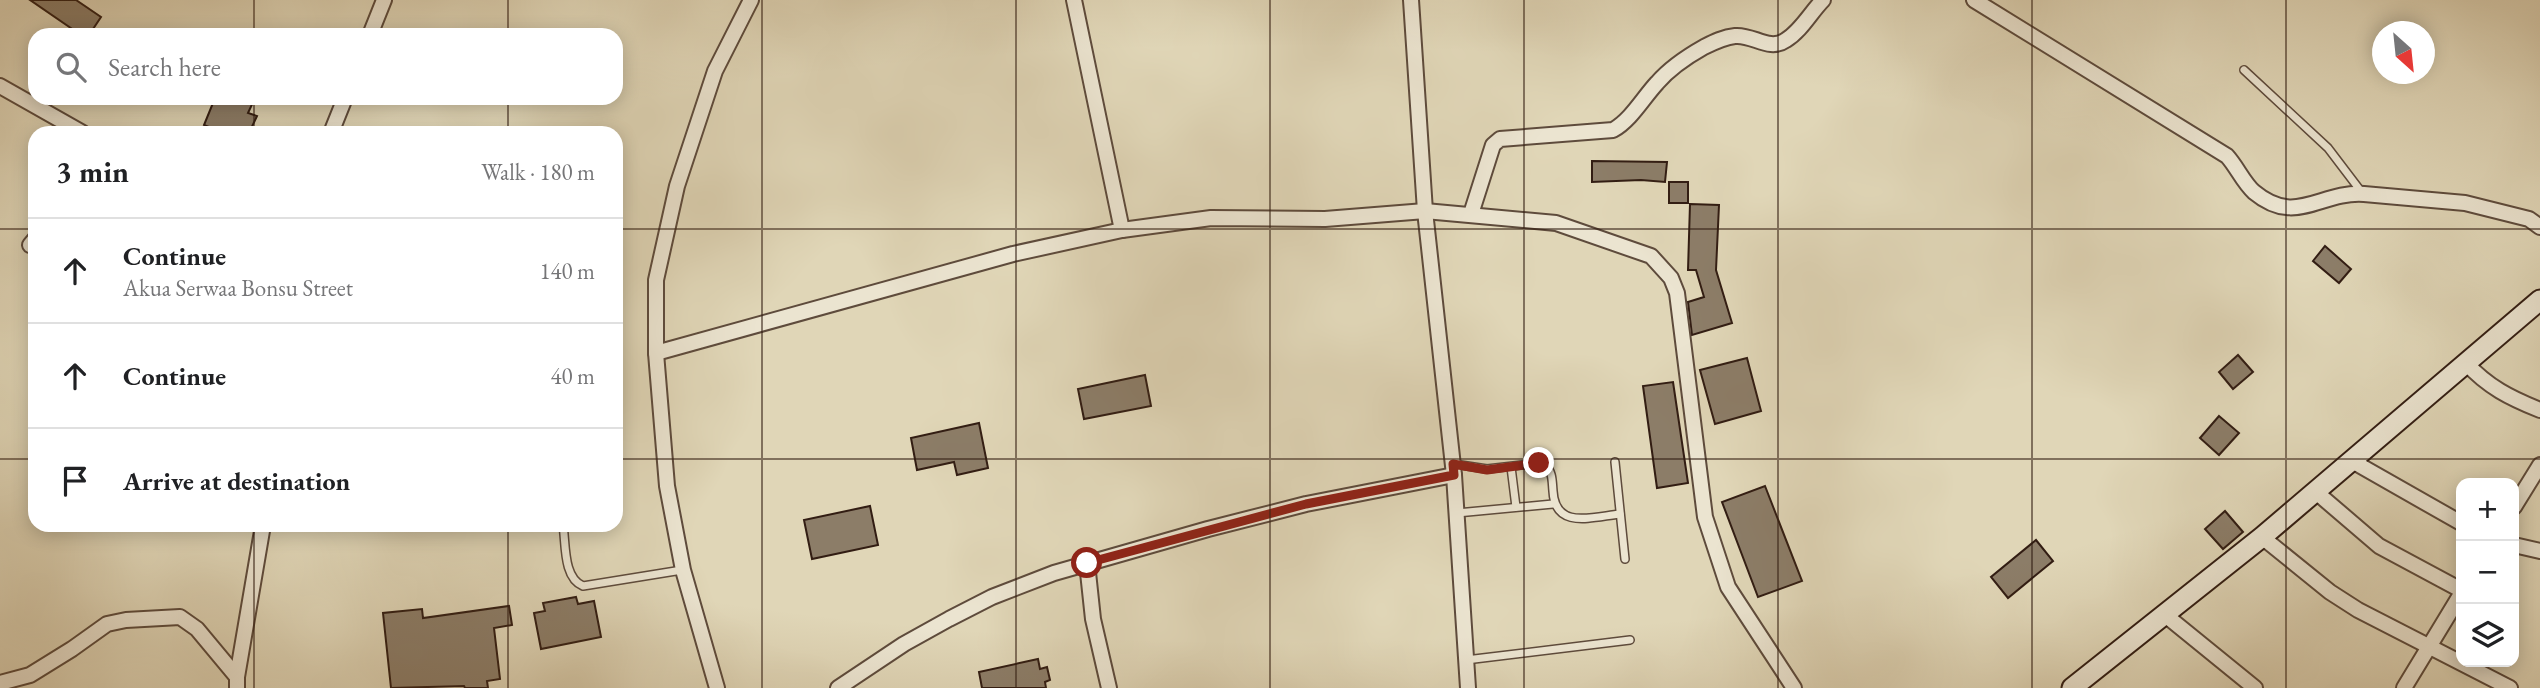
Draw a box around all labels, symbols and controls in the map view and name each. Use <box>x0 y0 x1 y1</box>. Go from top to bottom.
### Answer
north arrow <box>2372 21 2435 84</box>
search box <box>28 28 623 105</box>
icon: search <box>52 48 90 86</box>
text: Search here <box>108 50 221 84</box>
text: 3 min <box>56 152 129 191</box>
text: Walk · 180 m <box>481 157 595 187</box>
text: Continue <box>123 239 226 273</box>
icon: ahead <box>56 252 94 290</box>
text: 140 m <box>539 256 595 286</box>
text: Akua Serwaa Bonsu Street <box>123 273 353 303</box>
icon: ahead <box>56 357 94 395</box>
text: Continue <box>123 359 226 393</box>
text: 40 m <box>550 361 595 391</box>
route end <box>1523 447 1554 478</box>
icon: arrive <box>56 462 94 500</box>
text: Arrive at destination <box>123 464 350 498</box>
map controls <box>2456 478 2519 667</box>
button: + <box>2456 478 2519 541</box>
button: − <box>2456 541 2519 604</box>
route start <box>1071 547 1102 578</box>
button: layers <box>2456 604 2519 667</box>

